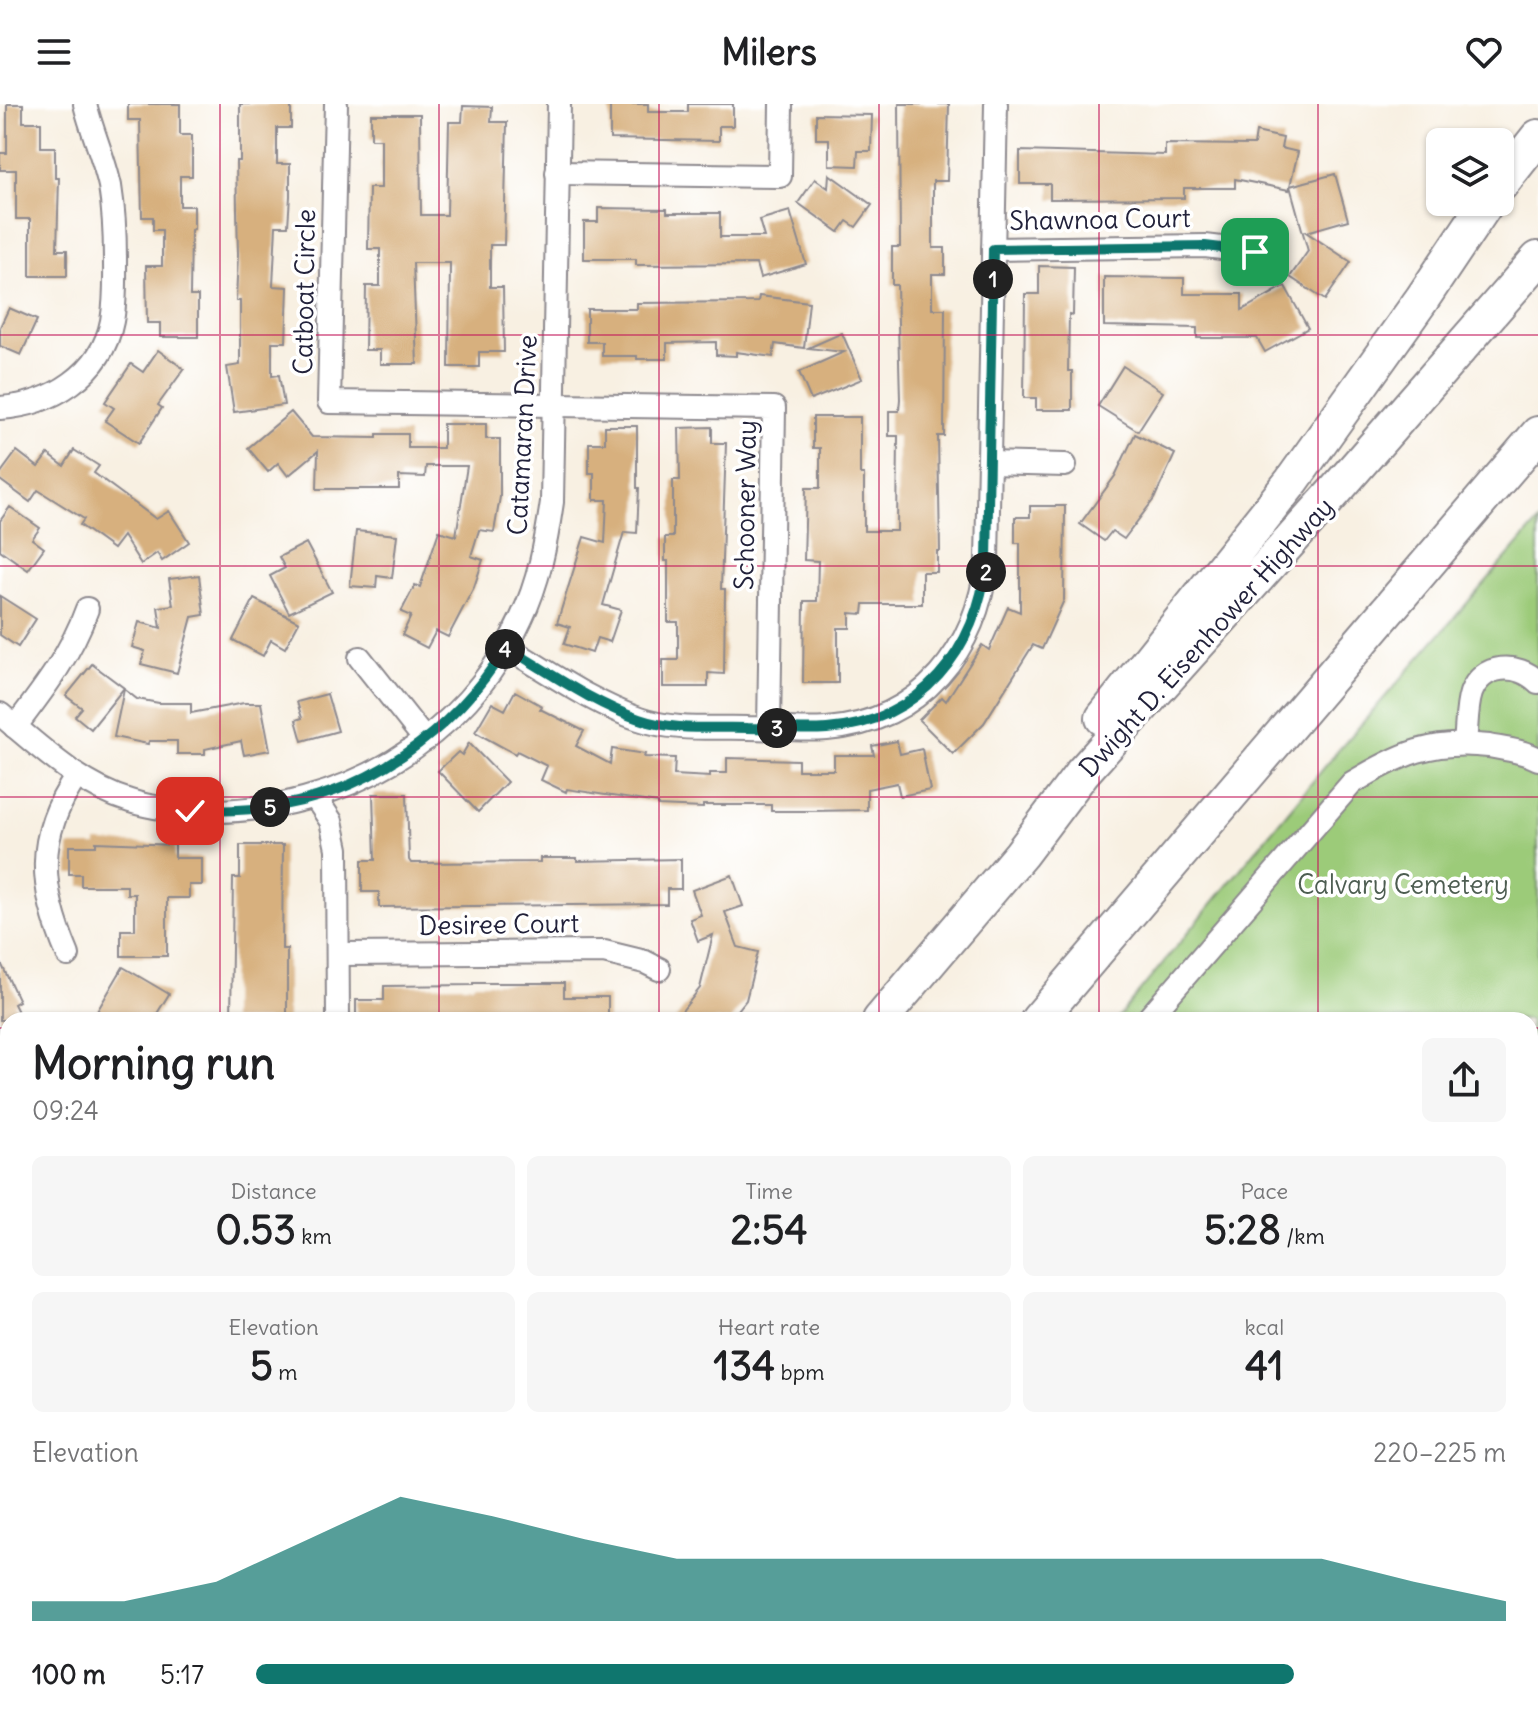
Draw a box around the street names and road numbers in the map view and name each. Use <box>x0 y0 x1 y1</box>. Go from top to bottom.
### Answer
street label: Shawnoa Court <box>1009 201 1191 237</box>
street label: Catboat Circle <box>286 209 322 375</box>
street label: Catamaran Drive <box>500 334 544 536</box>
street label: Schooner Way <box>727 420 763 590</box>
street label: Dwight D. Eisenhower Highway <box>1072 490 1340 784</box>
street label: Desiree Court <box>419 906 580 942</box>

